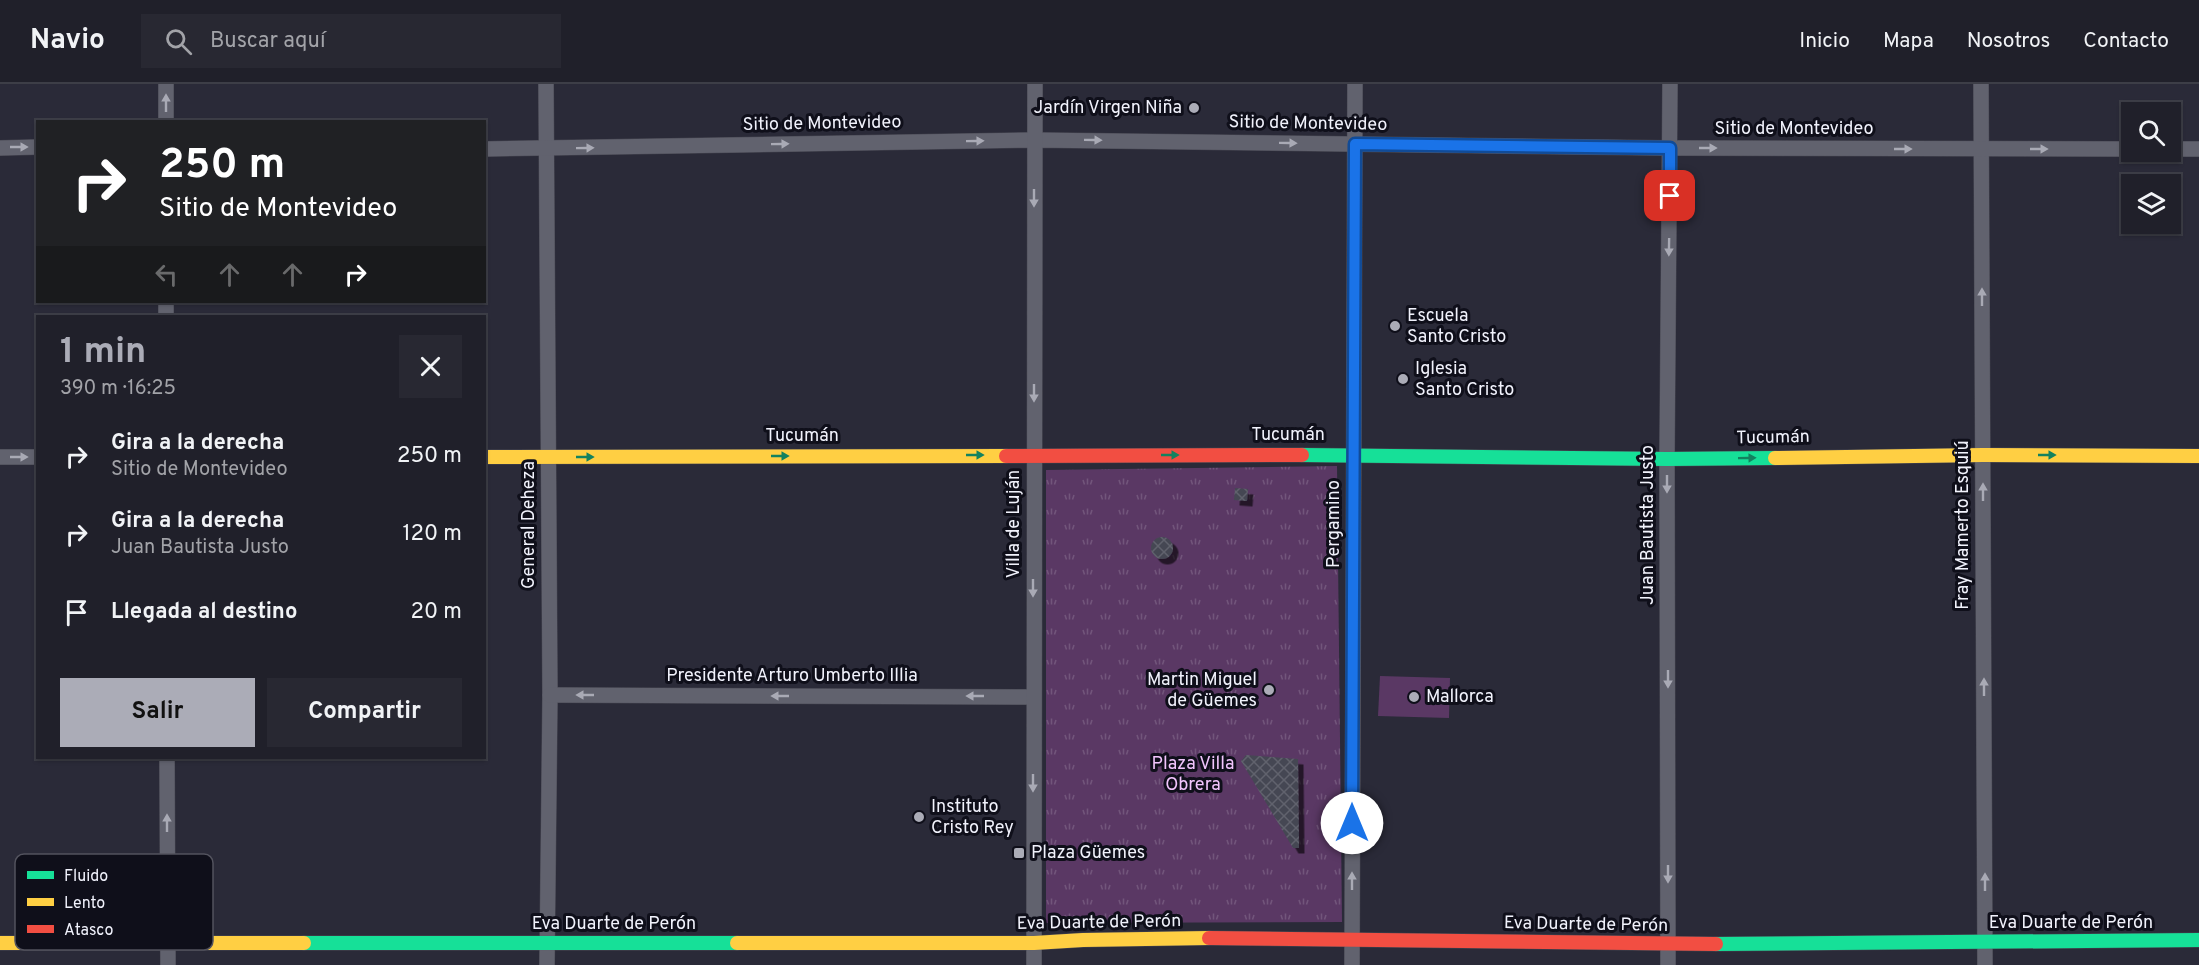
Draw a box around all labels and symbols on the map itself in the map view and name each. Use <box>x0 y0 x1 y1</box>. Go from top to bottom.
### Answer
one-way arrow <box>161 93 171 112</box>
place label: Jardín Virgen Niña <box>1034 97 1182 120</box>
marker: Jardín Virgen Niña <box>1187 101 1201 115</box>
street label: Sitio de Montevideo <box>742 111 902 137</box>
street label: Sitio de Montevideo <box>1228 111 1388 137</box>
street label: Sitio de Montevideo <box>1715 118 1873 141</box>
one-way arrow <box>965 136 984 146</box>
one-way arrow <box>1083 136 1102 145</box>
one-way arrow <box>1278 138 1297 148</box>
one-way arrow <box>770 140 789 149</box>
one-way arrow <box>9 143 28 152</box>
one-way arrow <box>575 143 594 153</box>
one-way arrow <box>1698 144 1717 153</box>
one-way arrow <box>1893 144 1912 154</box>
one-way arrow <box>2030 144 2049 154</box>
pin <box>1644 170 1695 221</box>
one-way arrow <box>1029 189 1039 208</box>
one-way arrow <box>1664 238 1674 257</box>
one-way arrow <box>1977 288 1987 307</box>
place label: Escuela Santo Cristo <box>1407 305 1506 349</box>
marker: Escuela Santo Cristo <box>1388 319 1402 333</box>
place label: Iglesia Santo Cristo <box>1415 358 1514 402</box>
marker: Iglesia Santo Cristo <box>1396 372 1410 386</box>
one-way arrow <box>1029 384 1039 403</box>
street label: Tucumán <box>1251 424 1325 447</box>
street label: Tucumán <box>765 425 839 448</box>
street label: Tucumán <box>1736 426 1810 450</box>
street label: Fray Mamerto Esquiú <box>1952 440 1975 610</box>
street label: Juan Bautista Justo <box>1637 445 1660 605</box>
one-way arrow <box>965 450 984 460</box>
one-way arrow <box>1160 450 1179 460</box>
one-way arrow <box>2037 450 2056 460</box>
one-way arrow <box>770 451 789 461</box>
one-way arrow <box>9 452 28 462</box>
one-way arrow <box>575 452 594 462</box>
one-way arrow <box>1737 453 1756 463</box>
street label: General Deheza <box>518 461 541 589</box>
street label: Villa de Luján <box>1003 470 1026 578</box>
one-way arrow <box>1662 475 1672 494</box>
street label: Pergamino <box>1323 480 1346 568</box>
one-way arrow <box>1978 483 1988 502</box>
one-way arrow <box>1028 579 1038 598</box>
street label: Presidente Arturo Umberto Illia <box>666 665 918 688</box>
place label: Martin Miguel de Güemes <box>1147 669 1257 713</box>
one-way arrow <box>1663 670 1673 689</box>
one-way arrow <box>1979 678 1989 697</box>
marker: Martin Miguel de Güemes <box>1262 683 1276 697</box>
place label: Mallorca <box>1426 686 1494 709</box>
one-way arrow <box>575 690 594 700</box>
marker: Mallorca <box>1407 690 1421 704</box>
one-way arrow <box>770 691 789 701</box>
one-way arrow <box>965 691 984 701</box>
park label: Plaza Villa Obrera <box>1152 753 1234 797</box>
one-way arrow <box>1028 774 1038 793</box>
position arrow <box>1320 791 1384 855</box>
place label: Instituto Cristo Rey <box>931 796 1014 840</box>
marker: Instituto Cristo Rey <box>912 810 926 824</box>
one-way arrow <box>162 813 172 832</box>
place label: Plaza Güemes <box>1031 842 1145 865</box>
marker: Plaza Güemes <box>1012 846 1026 860</box>
legend <box>15 854 213 950</box>
one-way arrow <box>1663 865 1673 884</box>
text: Fluido <box>64 867 108 887</box>
one-way arrow <box>1347 872 1357 891</box>
one-way arrow <box>1980 873 1990 892</box>
text: Lento <box>64 894 105 914</box>
street label: Eva Duarte de Perón <box>1017 910 1181 936</box>
street label: Eva Duarte de Perón <box>1504 912 1668 938</box>
street label: Eva Duarte de Perón <box>1989 912 2153 935</box>
street label: Eva Duarte de Perón <box>532 913 696 936</box>
text: Atasco <box>64 921 113 941</box>

